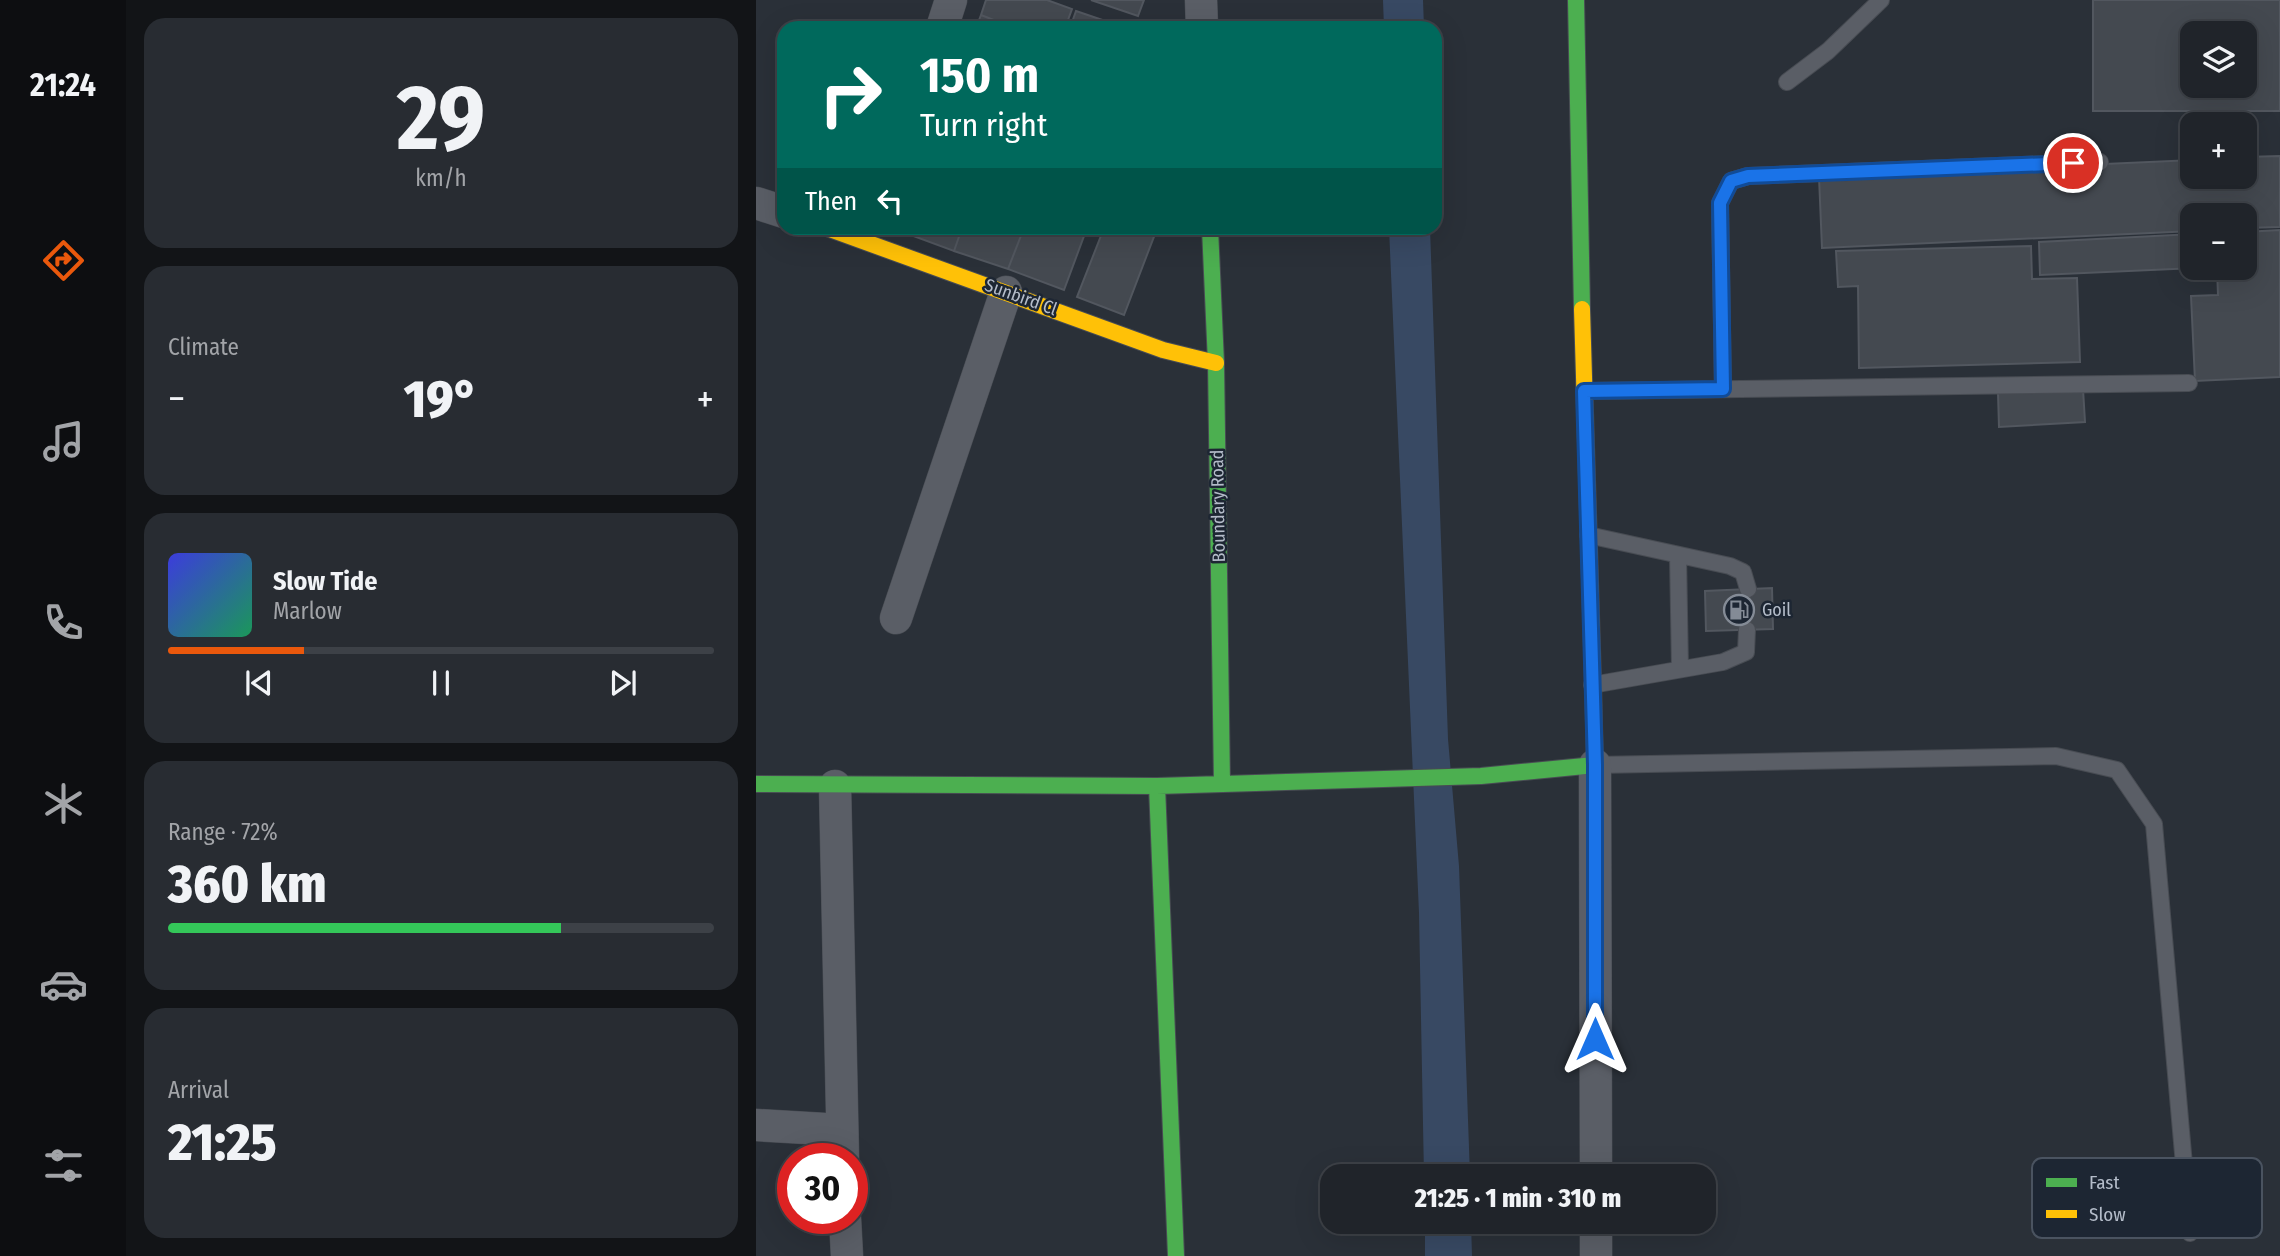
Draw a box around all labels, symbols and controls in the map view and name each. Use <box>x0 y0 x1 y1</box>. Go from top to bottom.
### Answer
map controls <box>2180 21 2257 280</box>
button: layers <box>2180 21 2257 98</box>
text: 150 m <box>920 46 1039 105</box>
icon: right <box>805 49 896 140</box>
text: 29 <box>397 64 485 173</box>
text: 21:24 <box>30 66 96 104</box>
text: Turn right <box>920 106 1047 144</box>
button: + <box>2180 112 2257 189</box>
pin <box>2043 133 2103 193</box>
icon: arrive <box>2054 144 2092 182</box>
text: km/h <box>415 164 467 192</box>
icon: left <box>871 182 909 220</box>
text: Then <box>805 186 857 217</box>
button: − <box>2180 203 2257 280</box>
icon: directions <box>39 236 88 285</box>
street label: Sunbird Cl <box>982 274 1060 320</box>
text: Climate <box>168 333 239 361</box>
text: 19° <box>404 368 478 431</box>
text: − <box>168 376 185 422</box>
text: + <box>697 376 714 422</box>
icon: music <box>39 417 88 466</box>
street label: Boundary Road <box>1206 450 1230 562</box>
text: Slow Tide <box>273 566 377 597</box>
fuel station icon: Goil <box>1722 593 1756 627</box>
text: Marlow <box>273 597 342 625</box>
icon: phone <box>39 598 88 647</box>
place label: Goil <box>1762 599 1791 621</box>
icon: previous <box>240 664 278 702</box>
icon: pause <box>422 664 460 702</box>
icon: next <box>604 664 642 702</box>
icon: climate <box>39 779 88 828</box>
text: Range · 72% <box>168 818 278 846</box>
text: 360 km <box>168 853 327 916</box>
icon: car <box>39 960 88 1009</box>
position arrow <box>1558 1002 1632 1076</box>
text: Arrival <box>168 1076 229 1104</box>
text: 21:25 <box>168 1111 277 1174</box>
icon: filters <box>39 1141 88 1190</box>
speed limit sign: 30 <box>777 1143 868 1234</box>
legend <box>2032 1158 2262 1238</box>
text: Fast <box>2089 1171 2120 1194</box>
text: 21:25 · 1 min · 310 m <box>1415 1183 1621 1214</box>
text: Slow <box>2089 1203 2126 1226</box>

